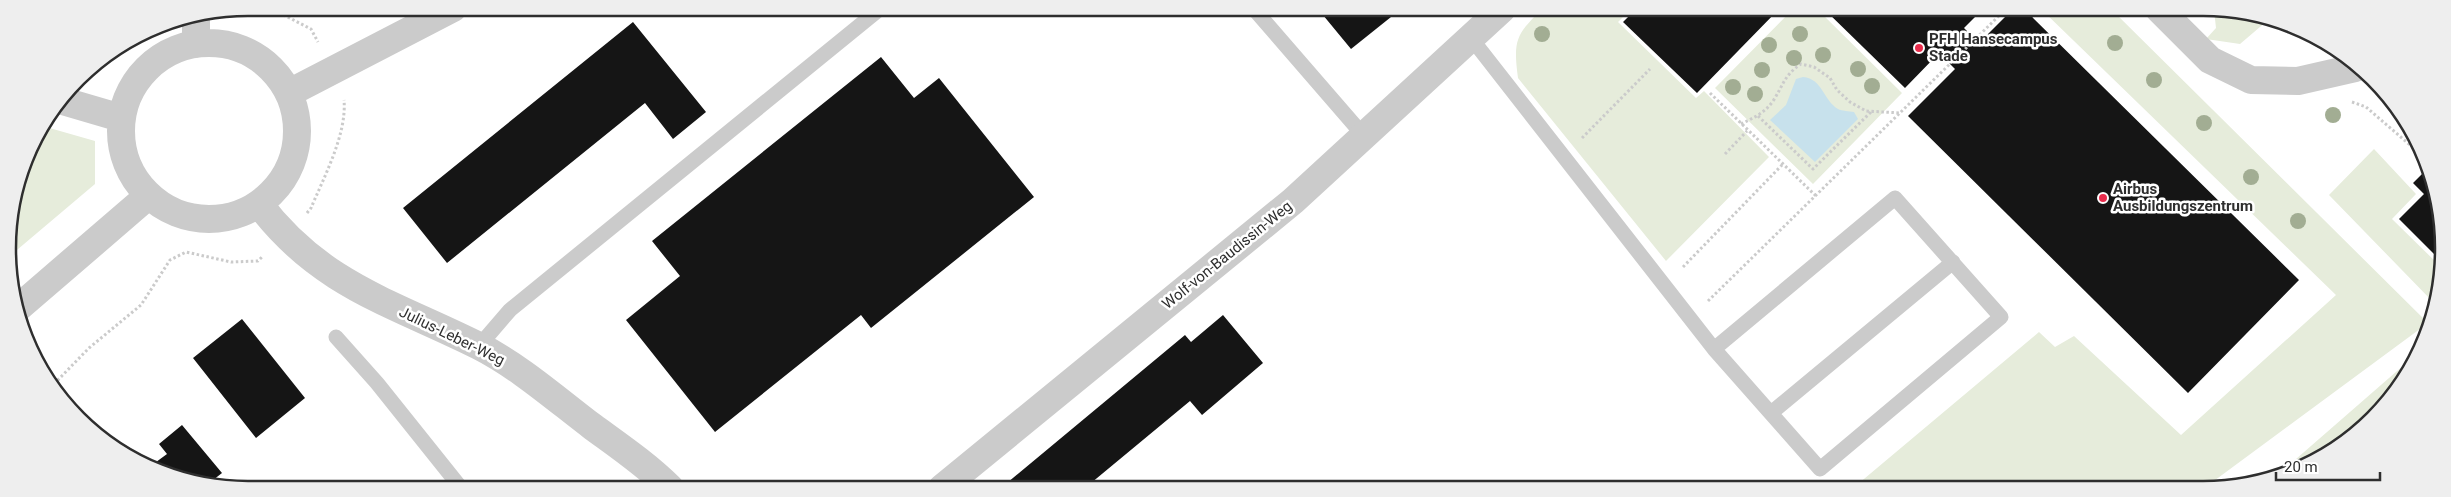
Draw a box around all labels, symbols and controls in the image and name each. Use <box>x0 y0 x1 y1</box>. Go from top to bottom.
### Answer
place label: PFH Hansecampus Stade <box>1929 30 2058 65</box>
marker: PFH Hansecampus Stade <box>1913 42 1925 54</box>
place label: Airbus Ausbildungszentrum <box>2113 180 2253 215</box>
marker: Airbus Ausbildungszentrum <box>2097 192 2109 204</box>
street label: Wolf-von-Baudissin-Weg <box>1159 197 1295 313</box>
street label: Julius-Leber-Weg <box>396 303 508 369</box>
scale bar <box>2276 450 2380 482</box>
text: 20 m <box>2284 458 2318 476</box>

